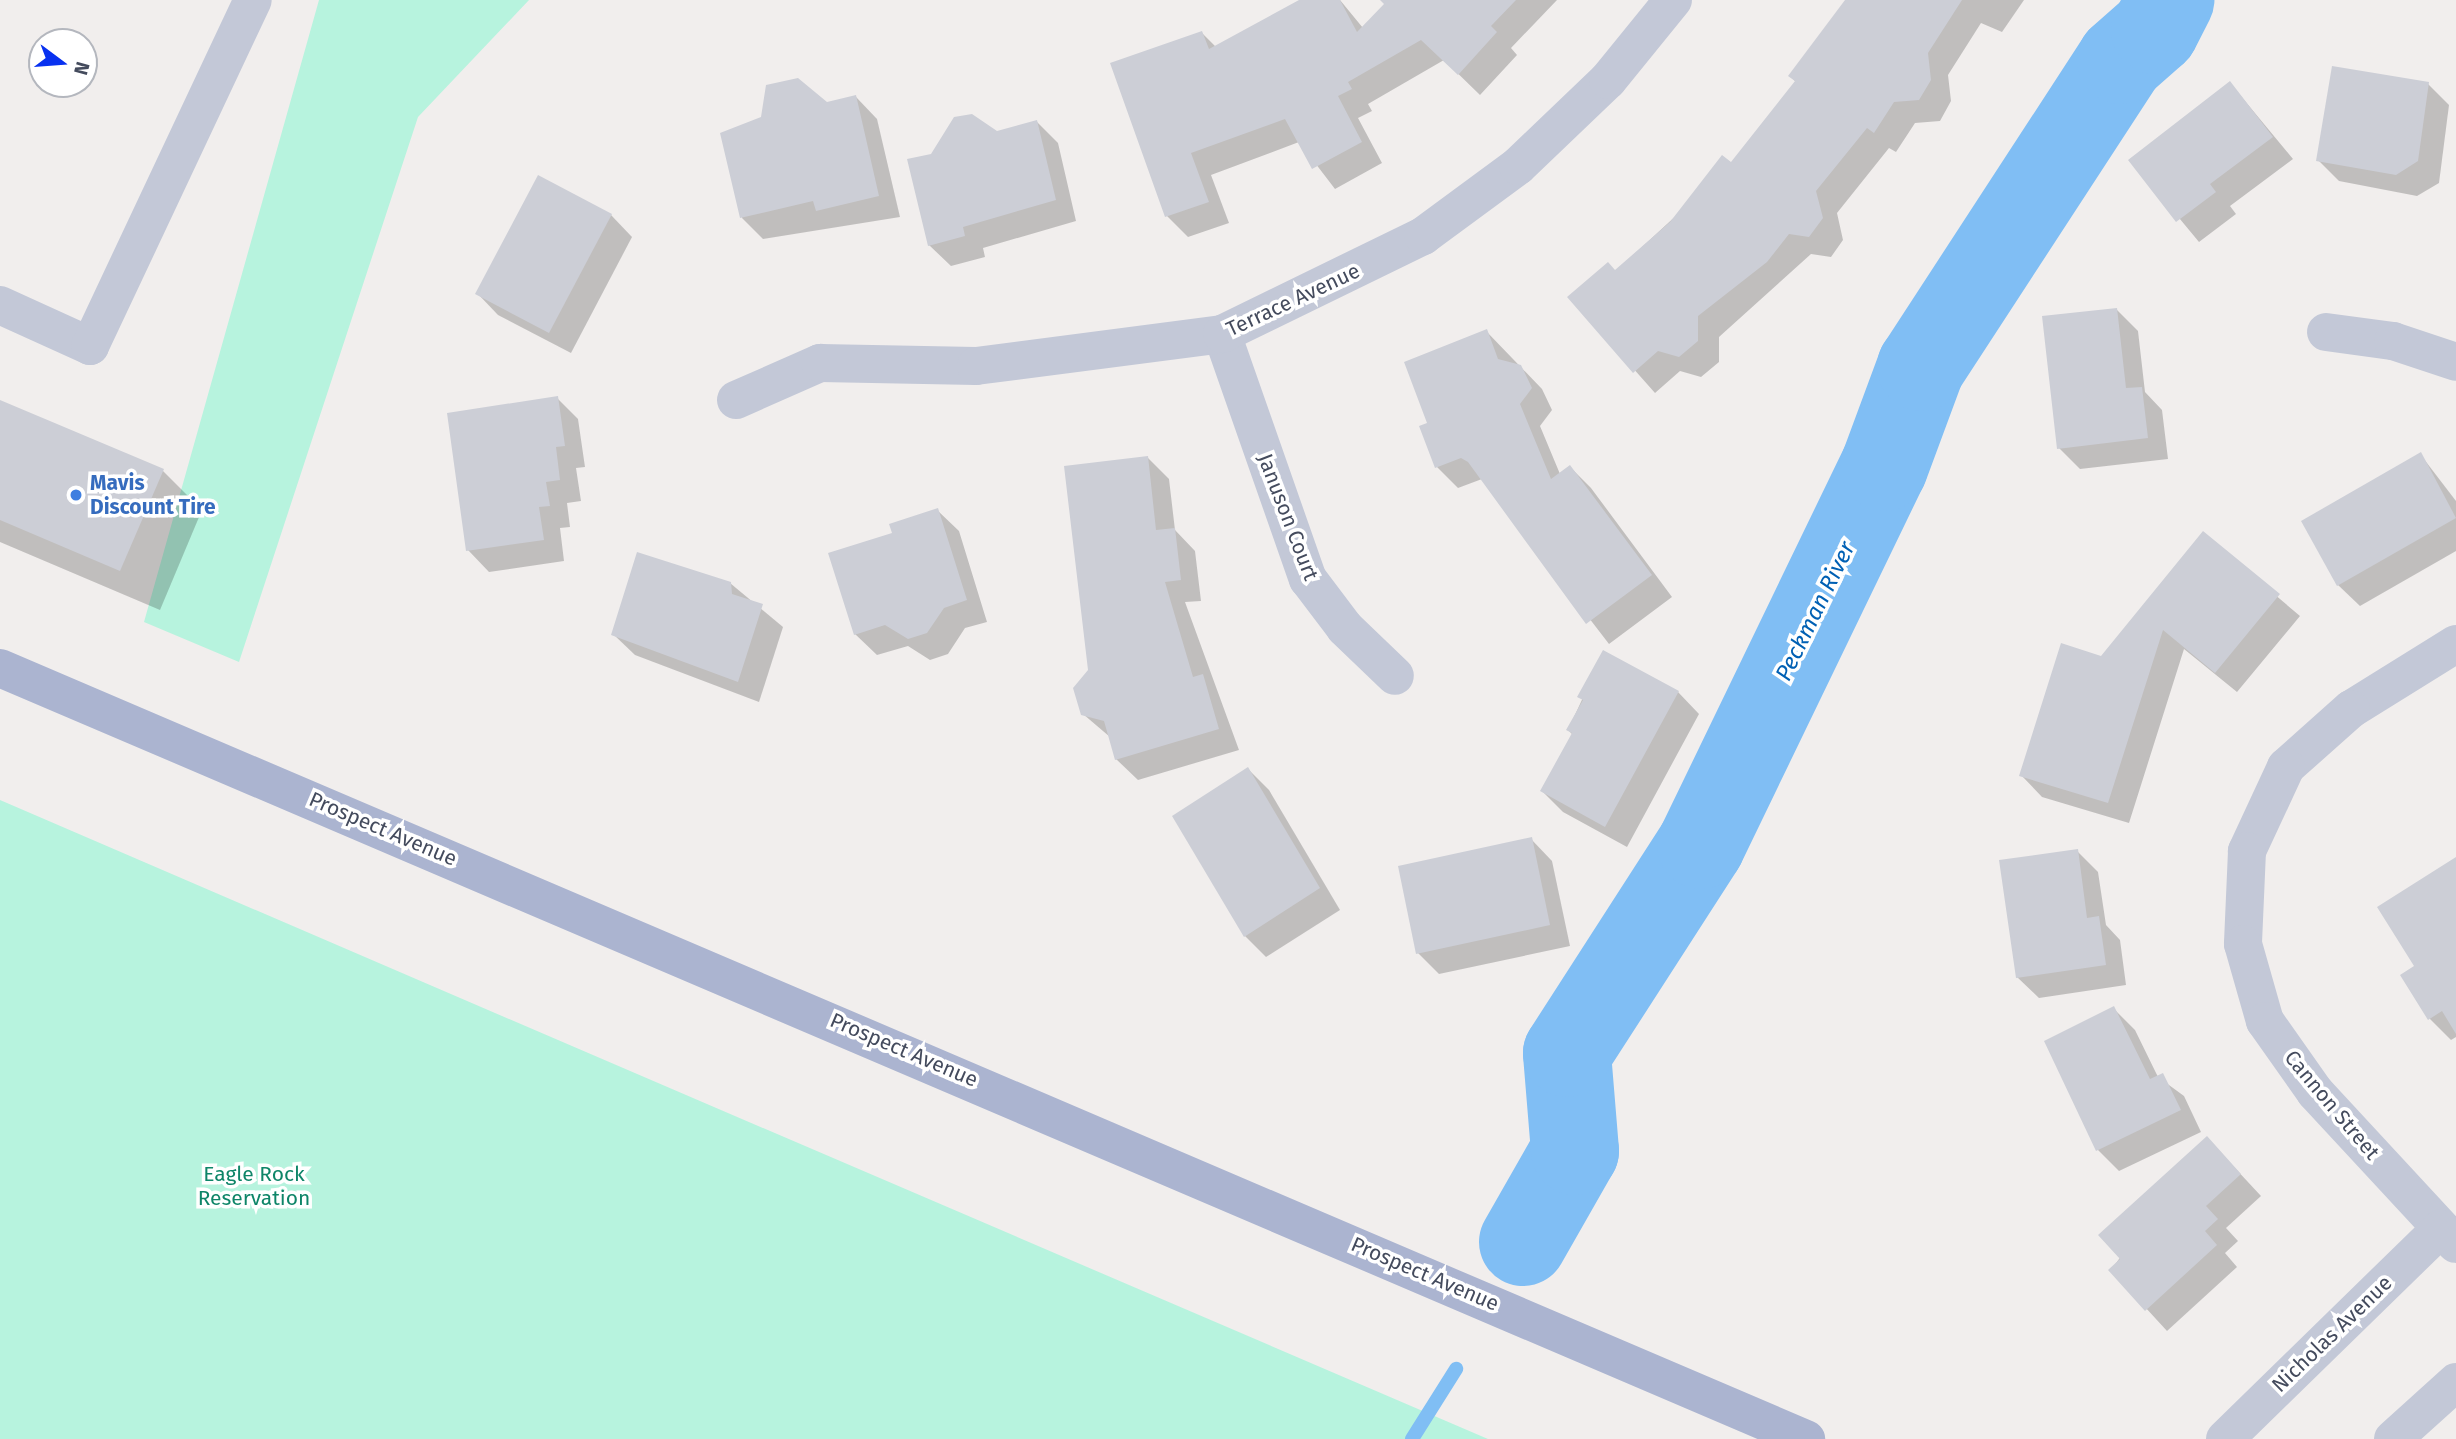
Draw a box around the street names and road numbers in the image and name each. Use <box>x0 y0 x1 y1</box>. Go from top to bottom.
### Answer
street label: Terrace Avenue <box>1222 258 1364 342</box>
street label: Januson Court <box>1252 450 1324 584</box>
street label: Prospect Avenue <box>305 787 461 871</box>
street label: Prospect Avenue <box>826 1008 982 1092</box>
street label: Cannon Street <box>2279 1045 2385 1165</box>
street label: Prospect Avenue <box>1347 1232 1503 1316</box>
street label: Nicholas Avenue <box>2267 1270 2397 1398</box>

